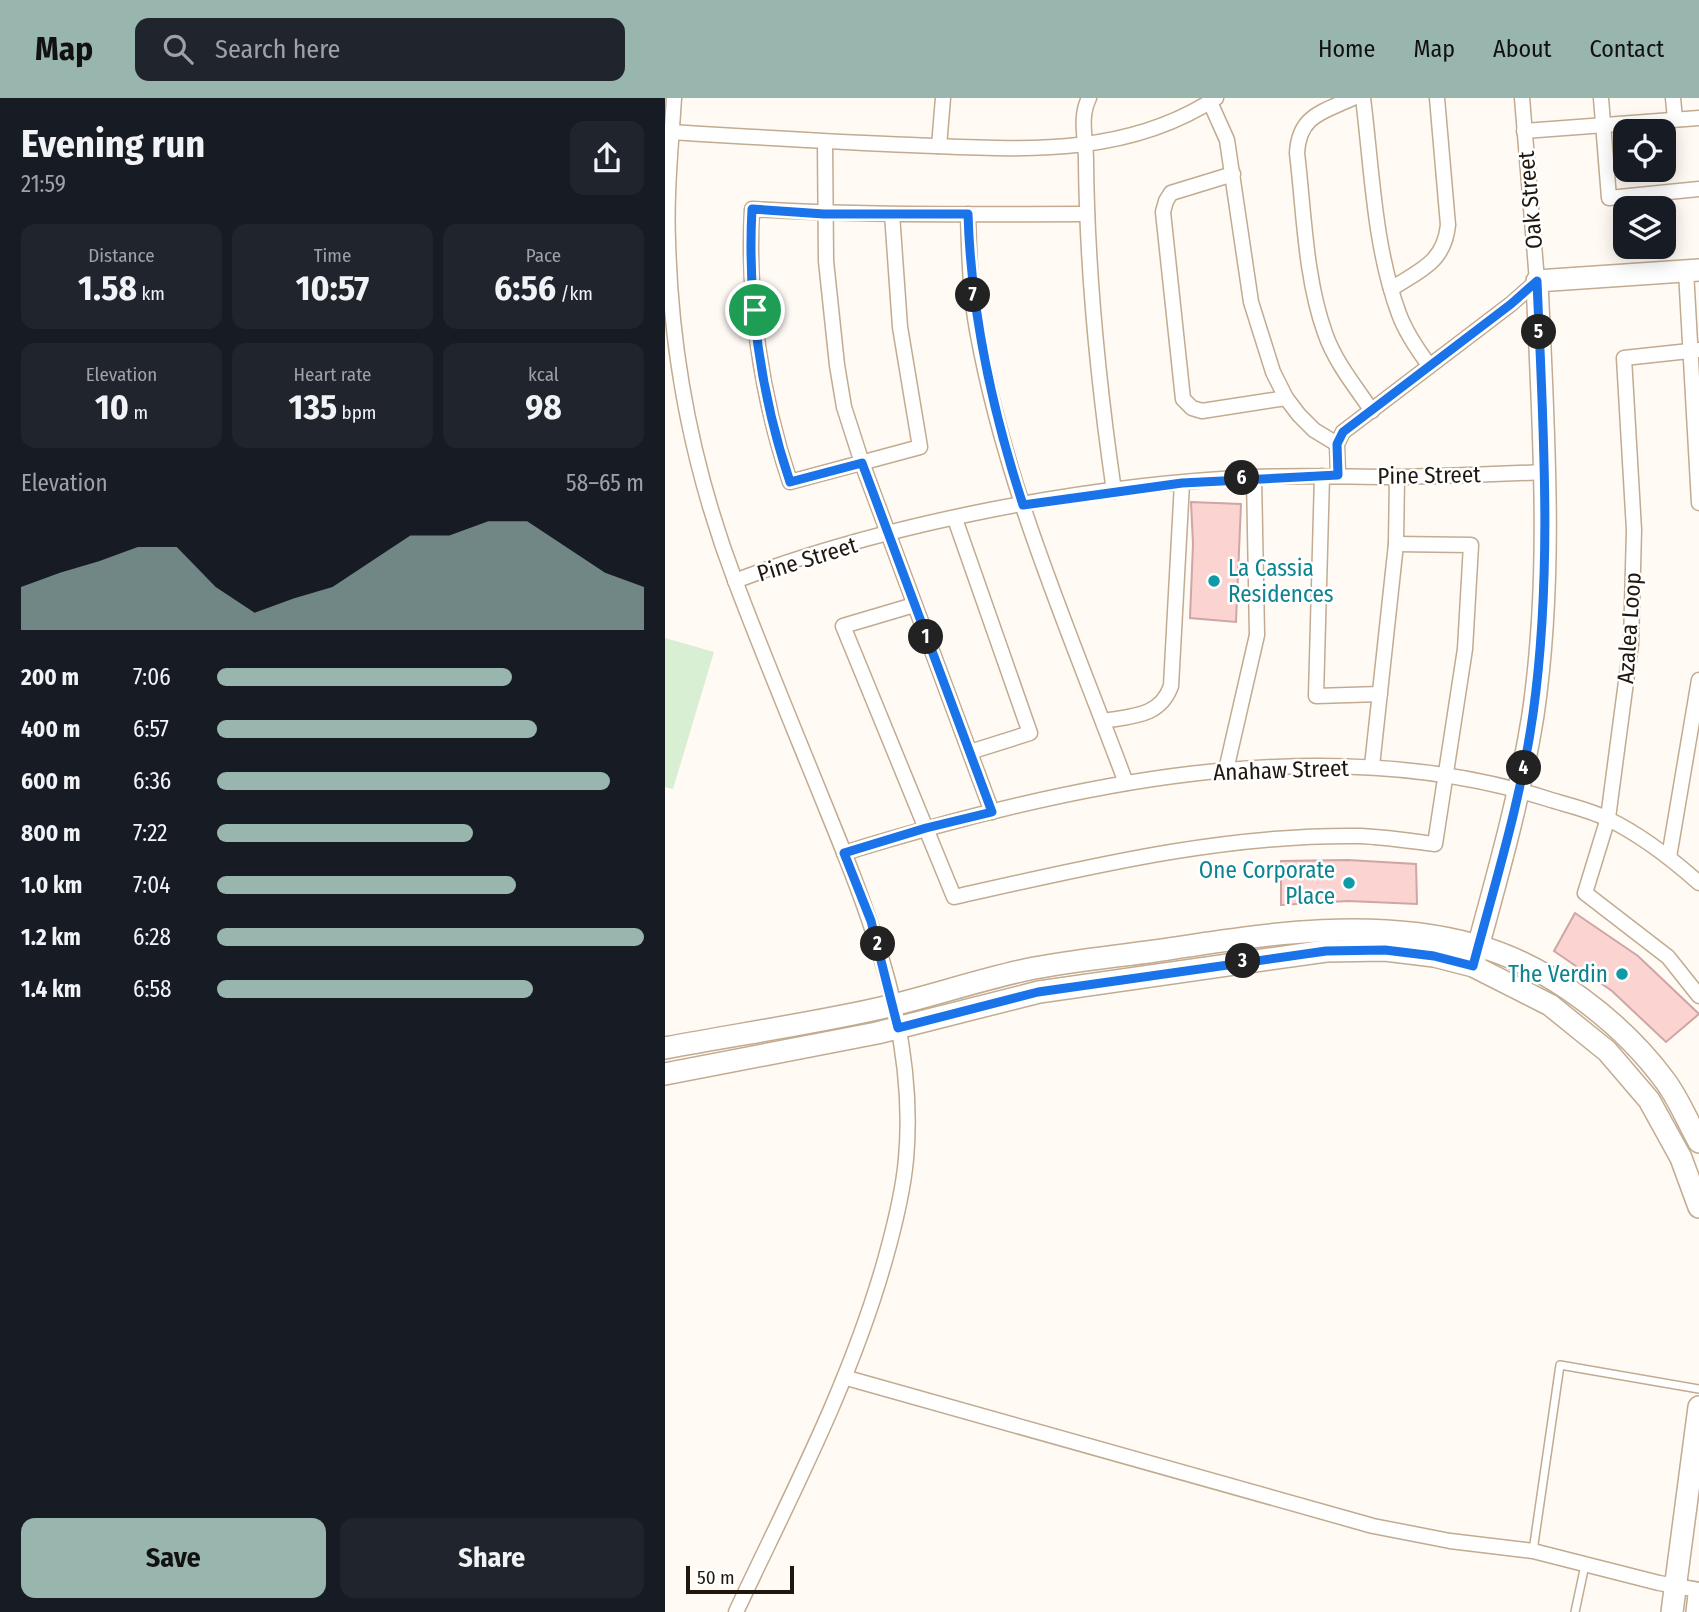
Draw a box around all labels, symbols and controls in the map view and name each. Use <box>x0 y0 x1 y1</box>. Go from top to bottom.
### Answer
search box <box>135 18 625 81</box>
text: Map <box>35 29 93 69</box>
icon: search <box>159 30 197 68</box>
text: Search here <box>215 34 340 65</box>
text: Home <box>1318 35 1375 63</box>
text: Map <box>1413 35 1455 63</box>
text: About <box>1493 35 1551 63</box>
text: Contact <box>1589 35 1664 63</box>
map controls <box>1613 119 1676 259</box>
button: locate <box>1613 119 1676 182</box>
text: Evening run <box>21 121 205 167</box>
button: share <box>570 121 644 195</box>
street label: Oak Street <box>1512 149 1548 250</box>
text: 21:59 <box>21 170 66 198</box>
button: layers <box>1613 196 1676 259</box>
text: Distance <box>88 244 155 267</box>
text: Time <box>314 244 351 267</box>
text: Pace <box>526 244 561 267</box>
text: 1.58 <box>78 267 137 309</box>
text: 10:57 <box>296 267 369 309</box>
text: 6:56 <box>494 267 556 309</box>
pin: 7 <box>955 278 991 312</box>
pin <box>725 280 785 340</box>
text: km <box>137 282 165 305</box>
text: /km <box>556 282 593 305</box>
text: 7 <box>968 283 977 306</box>
icon: arrive <box>736 291 774 329</box>
pin: 5 <box>1521 314 1557 350</box>
text: 5 <box>1534 320 1543 343</box>
text: Elevation <box>86 363 157 386</box>
text: Heart rate <box>293 363 372 386</box>
text: kcal <box>528 363 559 386</box>
text: 10 <box>95 386 129 428</box>
text: 135 <box>289 386 337 428</box>
text: 98 <box>525 386 562 428</box>
text: m <box>129 401 148 424</box>
text: bpm <box>337 401 376 424</box>
pin: 6 <box>1225 460 1259 496</box>
street label: Pine Street <box>1377 460 1481 490</box>
text: 6 <box>1237 466 1246 489</box>
text: Elevation <box>21 469 108 497</box>
text: 58–65 m <box>566 469 644 497</box>
street label: Pine Street <box>754 530 861 587</box>
place label: La Cassia Residences <box>1228 554 1334 608</box>
street label: Azalea Loop <box>1611 571 1647 685</box>
marker: La Cassia Residences <box>1206 573 1222 589</box>
pin: 1 <box>909 620 943 654</box>
text: 1 <box>921 625 930 648</box>
text: 200 m <box>21 663 79 691</box>
text: 7:06 <box>133 663 171 691</box>
text: 400 m <box>21 715 80 743</box>
text: 6:57 <box>133 715 169 743</box>
pin: 4 <box>1507 750 1541 786</box>
street label: Anahaw Street <box>1213 754 1350 786</box>
text: 4 <box>1519 756 1528 779</box>
text: 600 m <box>21 767 80 795</box>
text: 6:36 <box>133 767 171 795</box>
text: 800 m <box>21 819 81 847</box>
text: 7:22 <box>133 819 167 847</box>
place label: One Corporate Place <box>1199 856 1335 910</box>
text: 1.0 km <box>21 871 82 899</box>
text: 7:04 <box>133 871 170 899</box>
marker: One Corporate Place <box>1341 875 1357 891</box>
text: 1.2 km <box>21 923 81 951</box>
text: 6:28 <box>133 923 171 951</box>
pin: 2 <box>861 926 895 962</box>
text: 2 <box>873 932 882 955</box>
pin: 3 <box>1225 944 1261 978</box>
text: 3 <box>1238 949 1247 972</box>
place label: The Verdin <box>1508 960 1608 988</box>
marker: The Verdin <box>1614 966 1630 982</box>
text: 1.4 km <box>21 975 81 1003</box>
text: 6:58 <box>133 975 171 1003</box>
button: Save <box>21 1518 326 1598</box>
button: Share <box>340 1518 644 1598</box>
scale bar <box>686 1563 795 1595</box>
text: 50 m <box>697 1566 735 1589</box>

